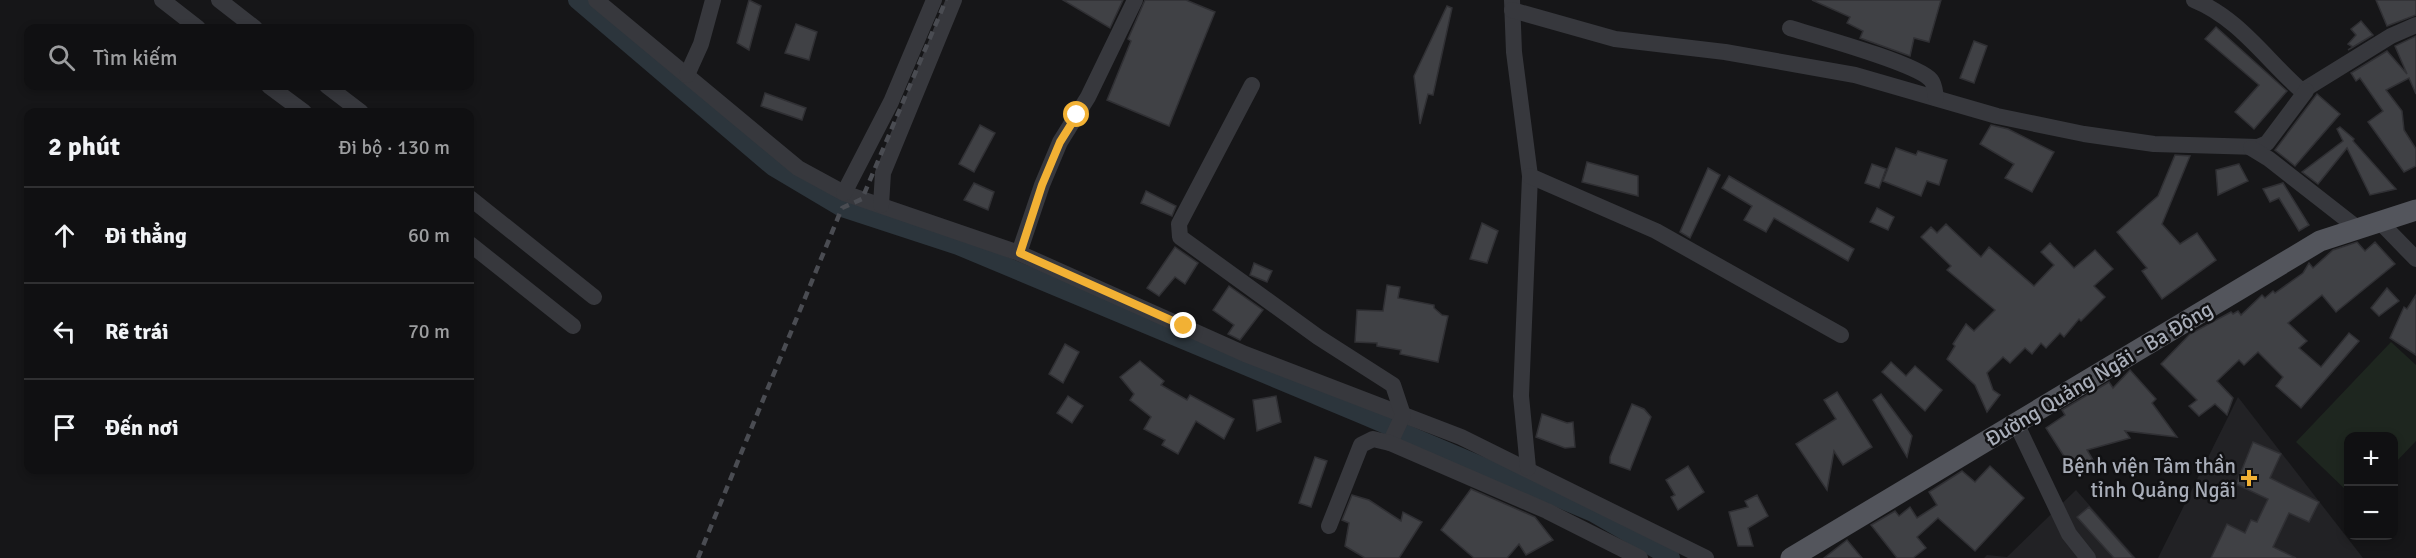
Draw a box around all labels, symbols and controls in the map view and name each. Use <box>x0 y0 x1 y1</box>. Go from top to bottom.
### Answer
search box <box>24 24 474 90</box>
icon: search <box>45 41 78 74</box>
text: Tìm kiếm <box>93 44 178 71</box>
route start <box>1063 101 1089 127</box>
text: 2 phút <box>48 131 120 163</box>
text: Đi bộ · 130 m <box>338 135 450 160</box>
icon: ahead <box>48 219 81 252</box>
text: Đi thẳng <box>105 222 187 249</box>
text: 60 m <box>408 223 450 248</box>
street label: Đường Quảng Ngãi - Ba Động <box>1981 296 2217 452</box>
route end <box>1170 312 1196 338</box>
icon: left <box>48 315 81 348</box>
text: Rẽ trái <box>105 318 169 345</box>
text: 70 m <box>408 319 450 344</box>
icon: arrive <box>48 411 81 444</box>
text: Đến nơi <box>105 414 179 441</box>
map controls <box>2344 432 2398 540</box>
button: + <box>2344 432 2398 486</box>
place label: Bệnh viện Tâm thần tỉnh Quảng Ngãi <box>2062 453 2236 503</box>
marker: Bệnh viện Tâm thần tỉnh Quảng Ngãi <box>2240 469 2258 487</box>
button: − <box>2344 486 2398 540</box>

